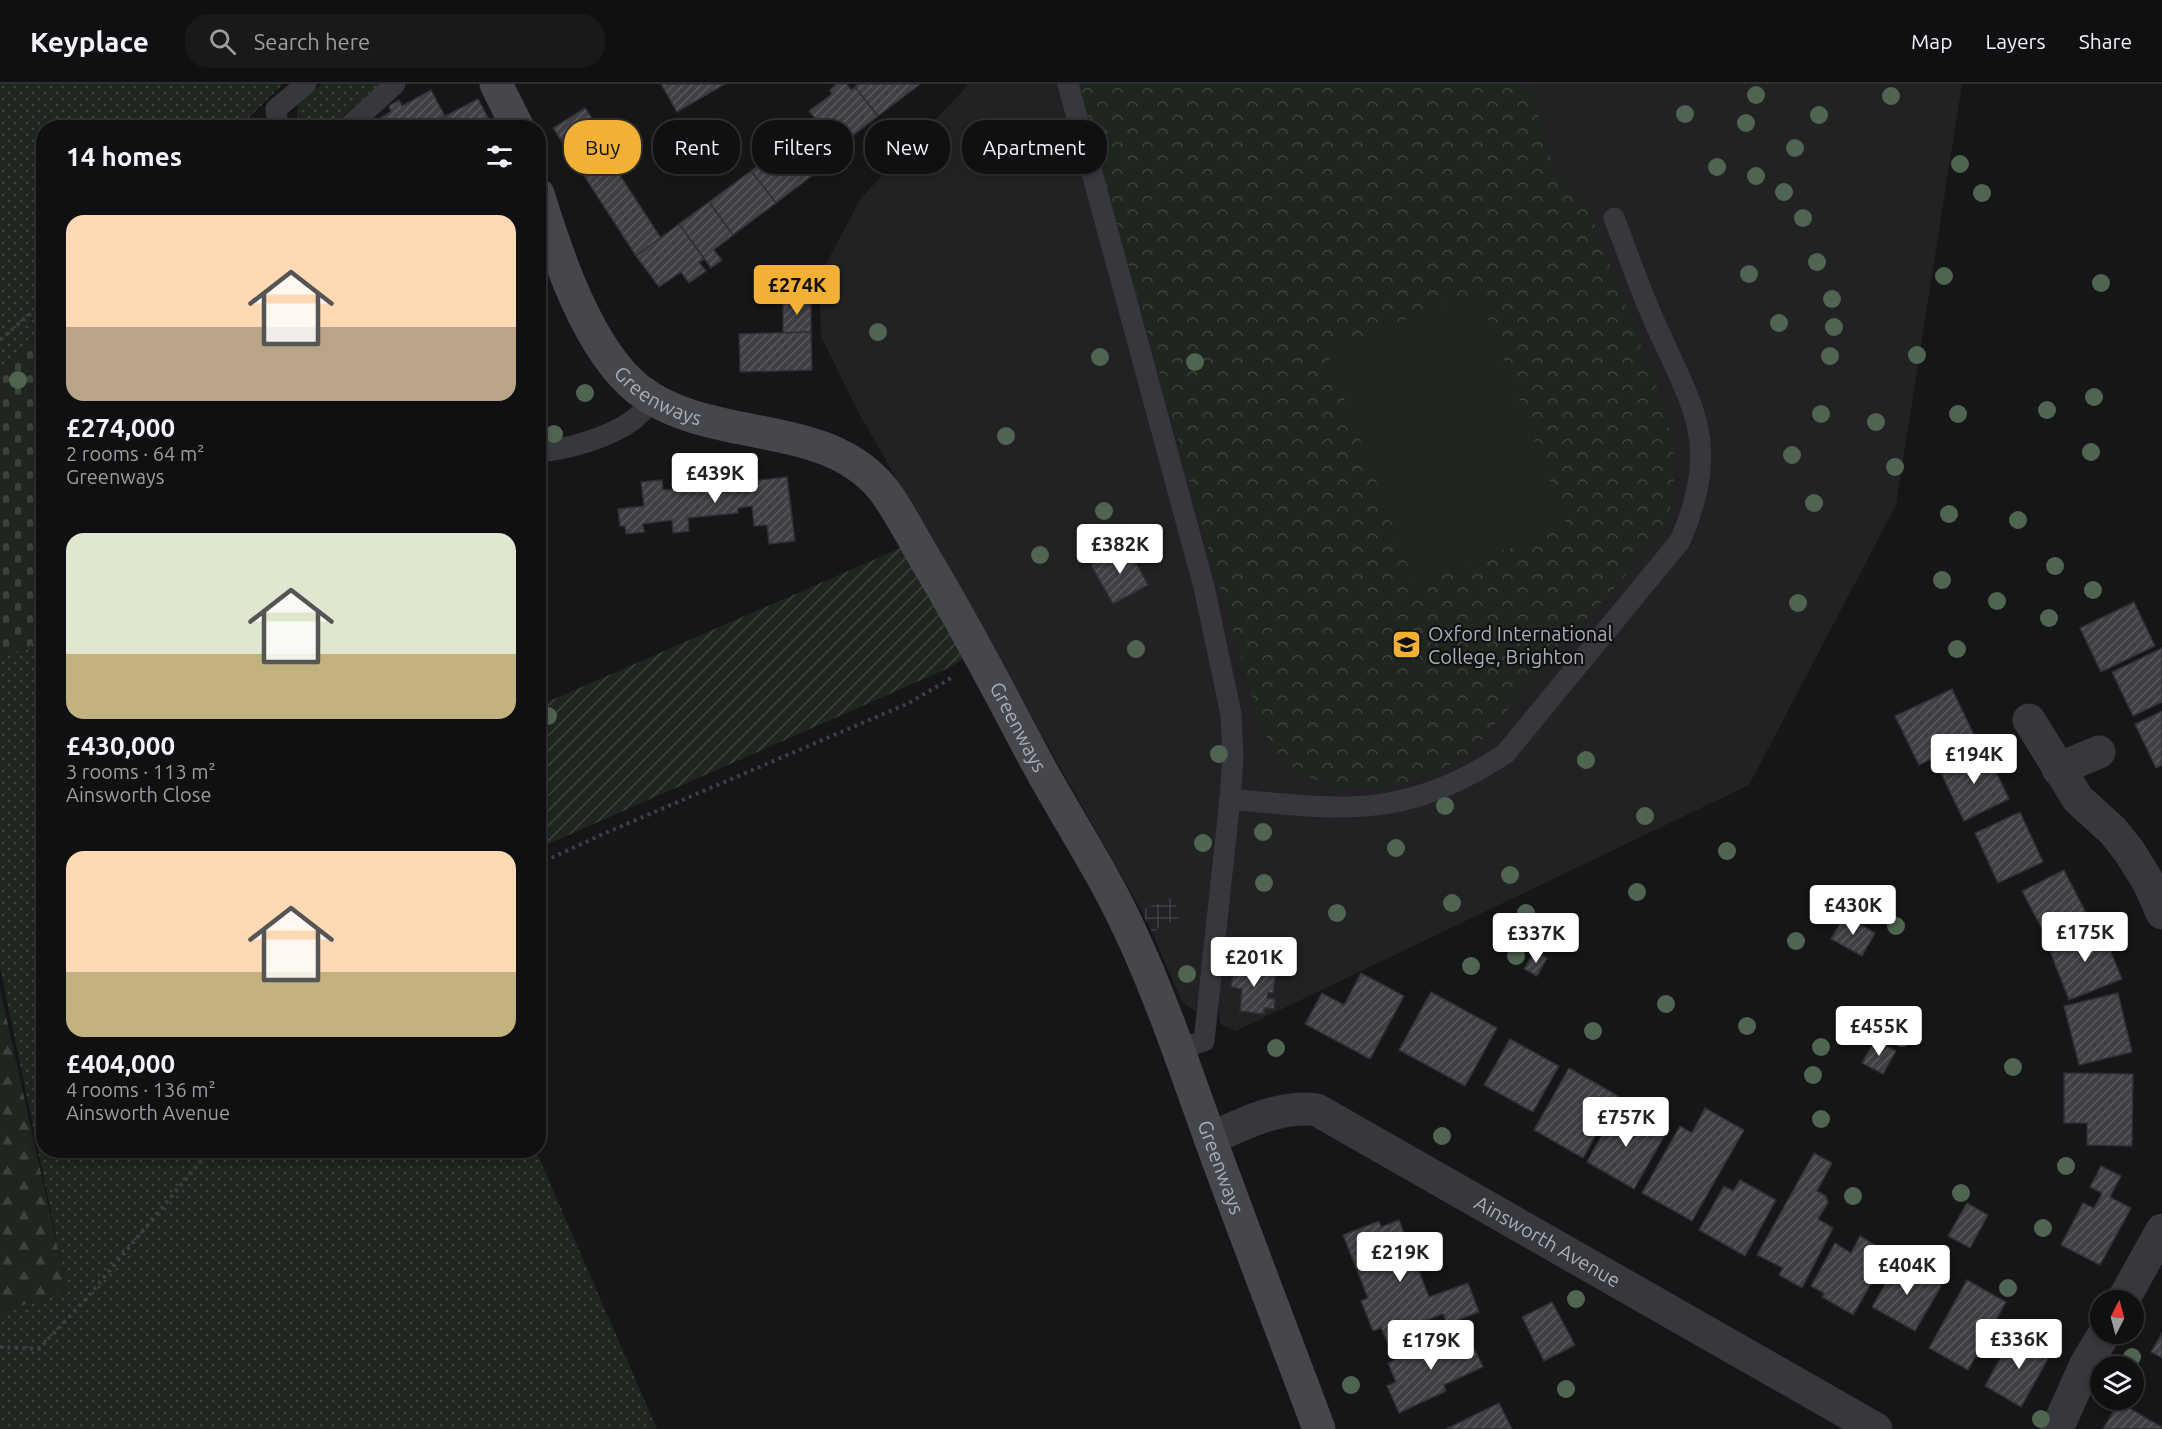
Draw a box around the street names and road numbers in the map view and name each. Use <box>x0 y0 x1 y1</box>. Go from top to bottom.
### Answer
street label: Greenways <box>610 361 704 430</box>
street label: Greenways <box>985 678 1052 776</box>
street label: Greenways <box>1194 1117 1249 1217</box>
street label: Ainsworth Avenue <box>1471 1190 1625 1292</box>

